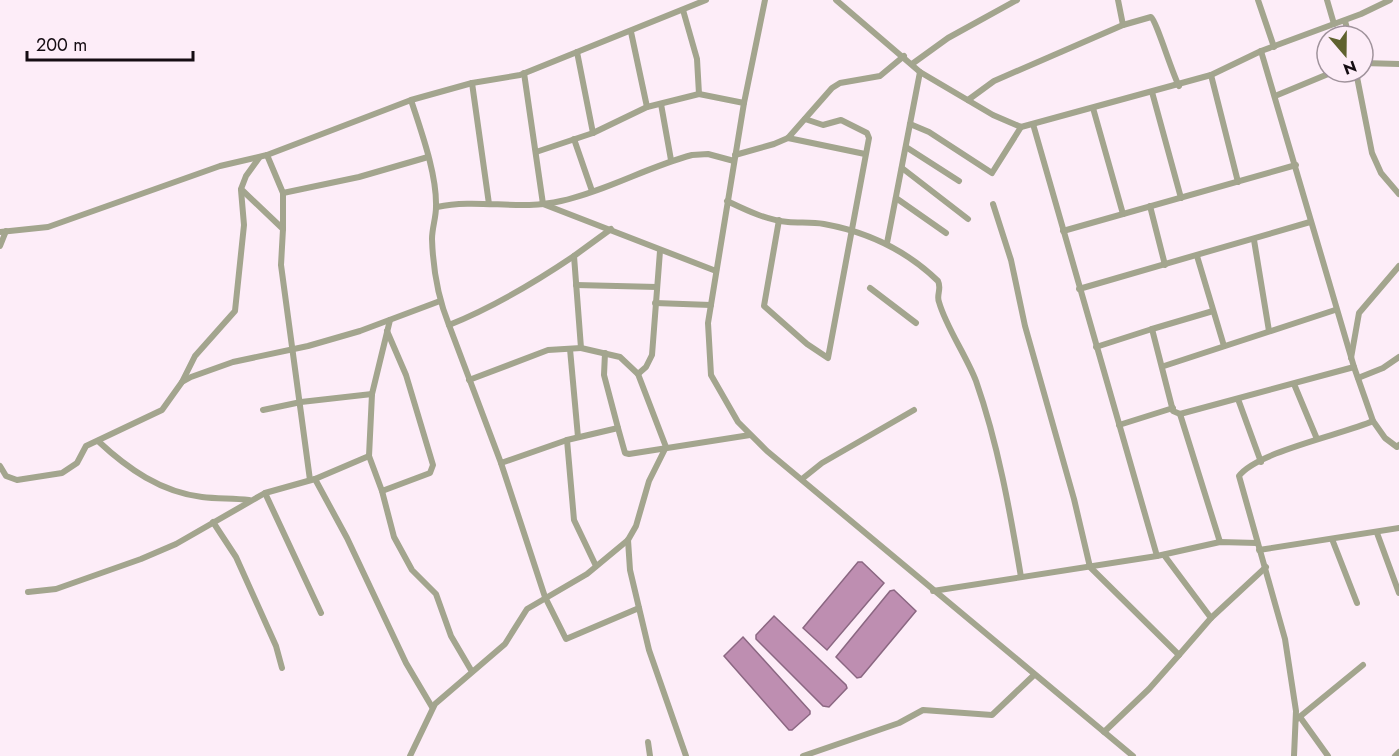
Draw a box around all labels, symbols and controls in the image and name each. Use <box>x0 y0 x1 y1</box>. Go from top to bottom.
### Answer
scale bar <box>27 24 194 62</box>
north arrow <box>1315 24 1375 84</box>
text: 200 m <box>36 32 87 58</box>
text: N <box>1340 55 1360 81</box>

